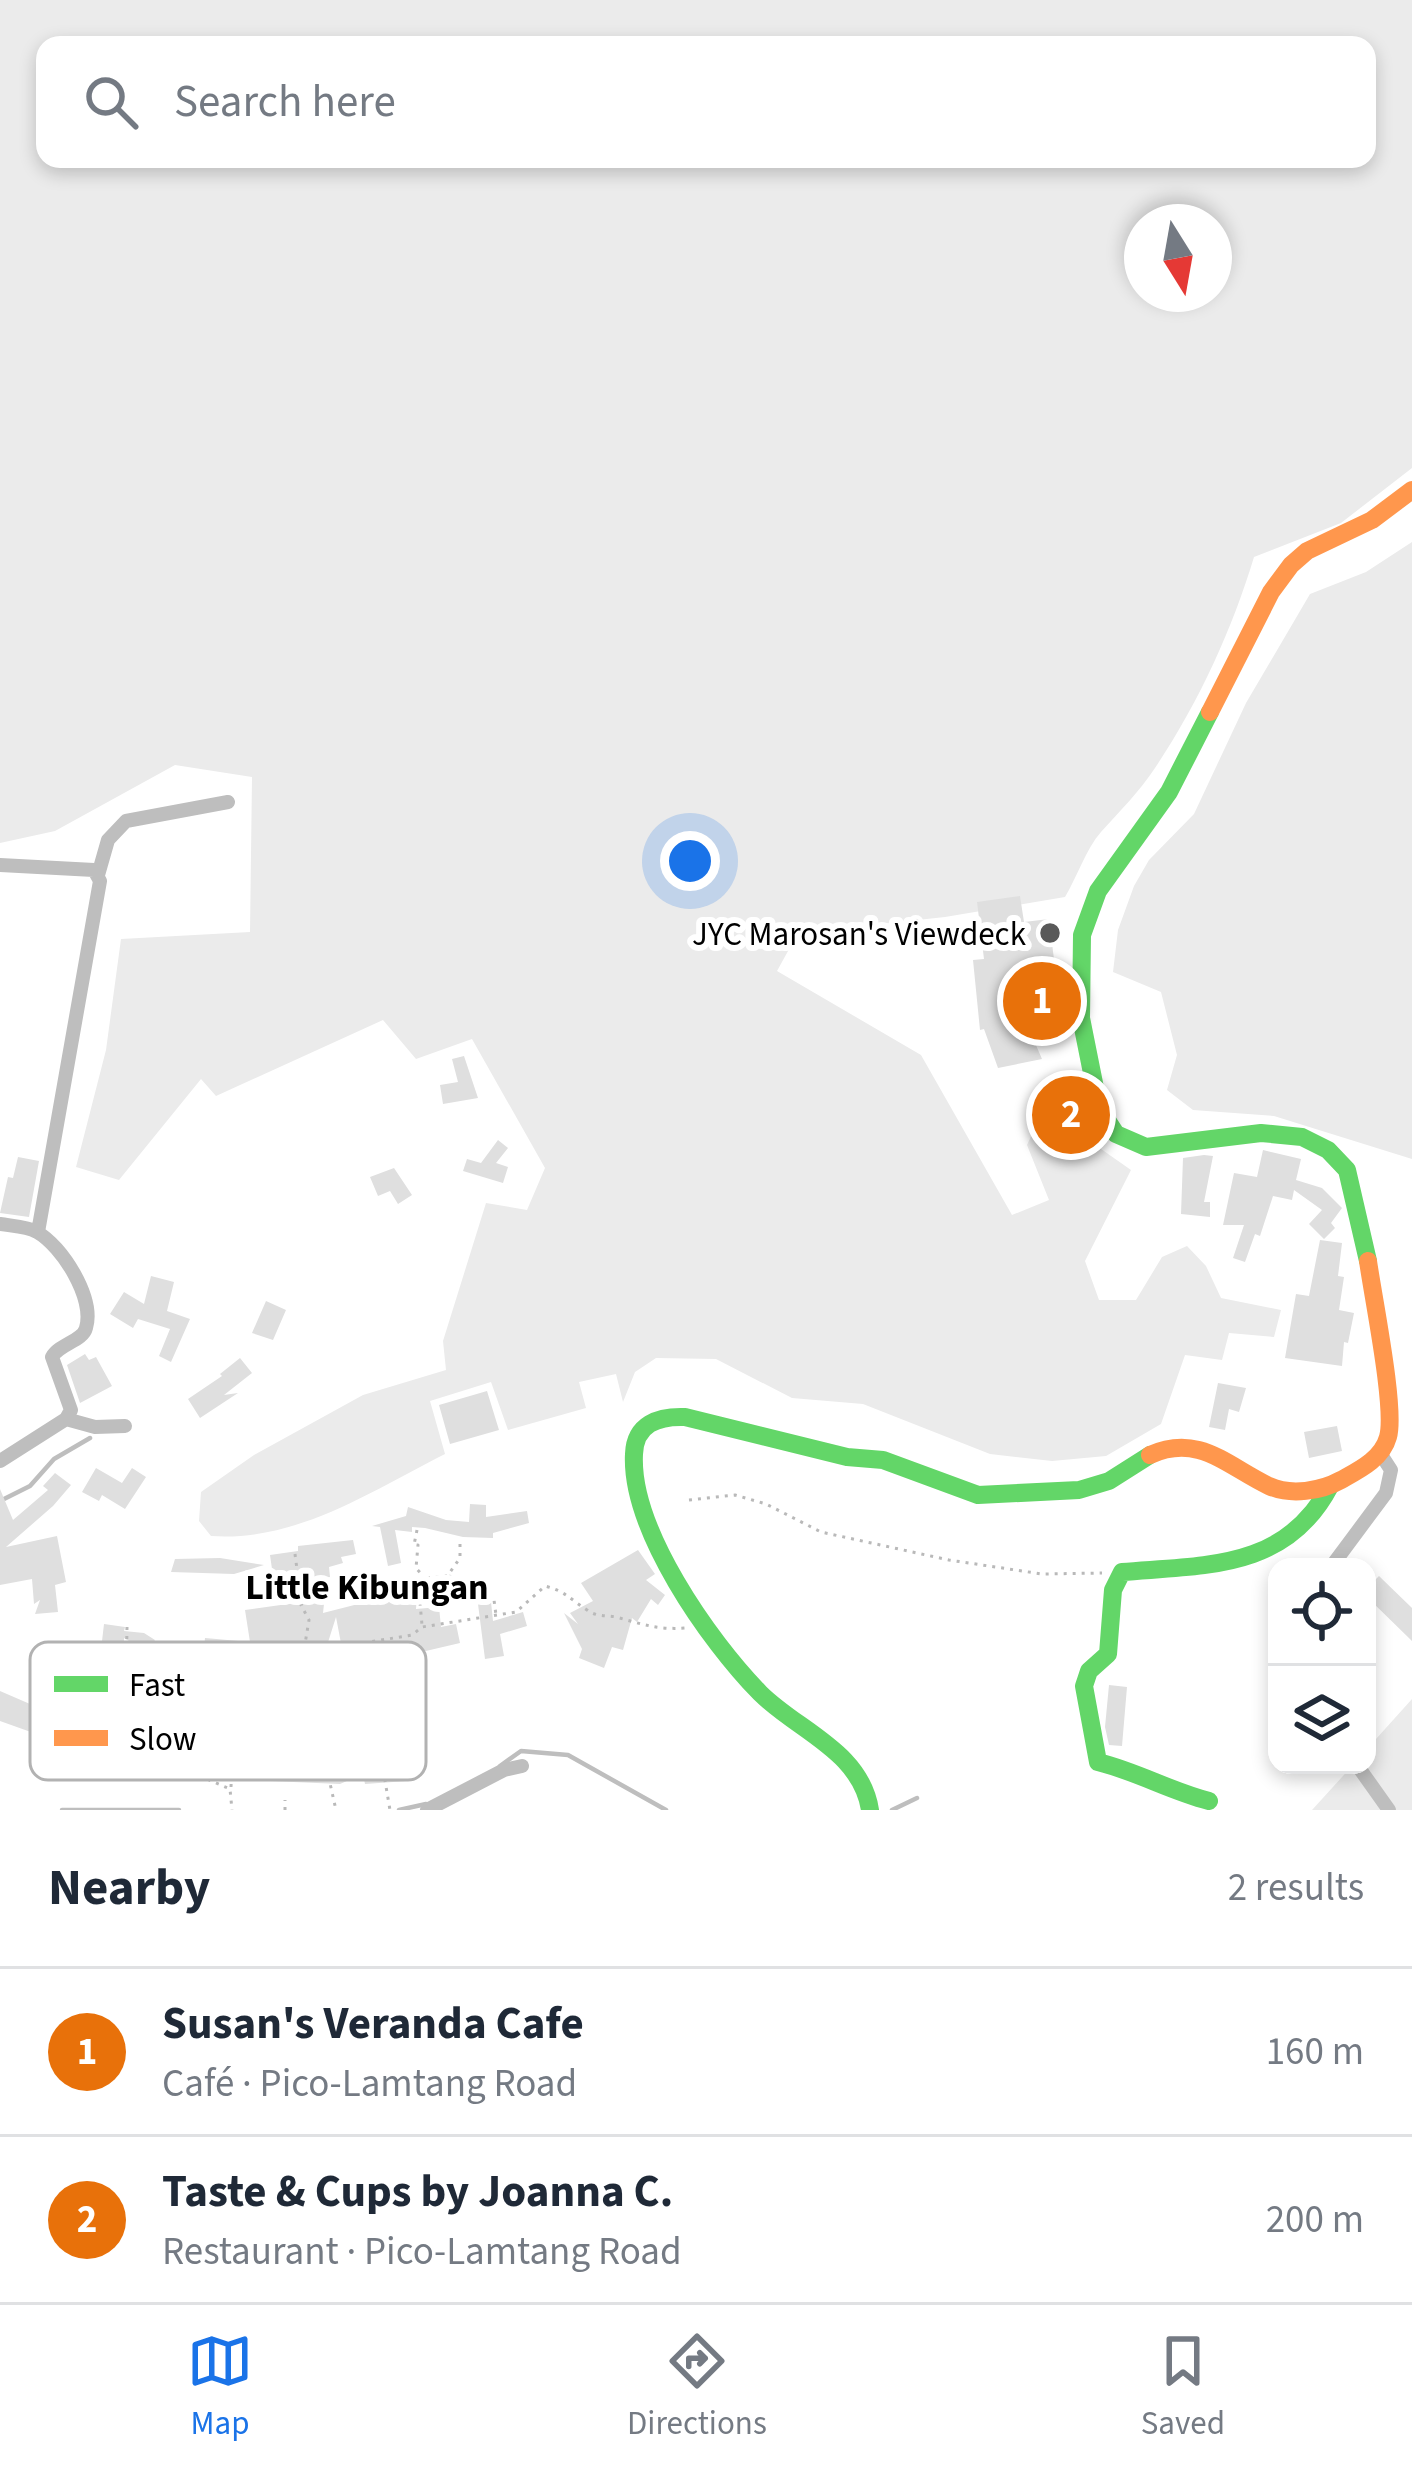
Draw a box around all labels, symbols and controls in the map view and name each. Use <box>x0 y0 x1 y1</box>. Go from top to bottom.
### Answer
search box <box>36 36 1376 168</box>
icon: search <box>78 69 144 135</box>
text: Search here <box>174 70 396 134</box>
north arrow <box>1124 204 1232 312</box>
your location <box>660 831 720 891</box>
place label: JYC Marosan's Viewdeck <box>692 911 1027 958</box>
marker: JYC Marosan's Viewdeck <box>1037 920 1063 946</box>
pin: 1 <box>1003 956 1081 1046</box>
pin: 2 <box>1032 1070 1110 1160</box>
map controls <box>1268 1558 1376 1774</box>
button: locate <box>1268 1558 1376 1666</box>
district label: Little Kibungan <box>245 1562 489 1613</box>
legend <box>30 1642 426 1780</box>
text: Fast <box>129 1662 185 1709</box>
button: layers <box>1268 1666 1376 1774</box>
text: Slow <box>129 1716 197 1763</box>
text: Nearby <box>48 1852 210 1924</box>
text: 2 results <box>1228 1860 1364 1916</box>
text: Susan's Veranda Cafe <box>162 1992 584 2056</box>
text: 1 <box>77 2024 97 2080</box>
text: 160 m <box>1266 2024 1364 2080</box>
text: Café · Pico-Lamtang Road <box>162 2056 577 2112</box>
text: Taste & Cups by Joanna C. <box>162 2160 673 2224</box>
text: 2 <box>77 2192 97 2248</box>
text: 200 m <box>1266 2192 1364 2248</box>
text: Restaurant · Pico-Lamtang Road <box>162 2224 682 2280</box>
tab: Map <box>187 2328 253 2447</box>
tab: Directions <box>627 2328 767 2447</box>
tab: Saved <box>1141 2328 1225 2447</box>

